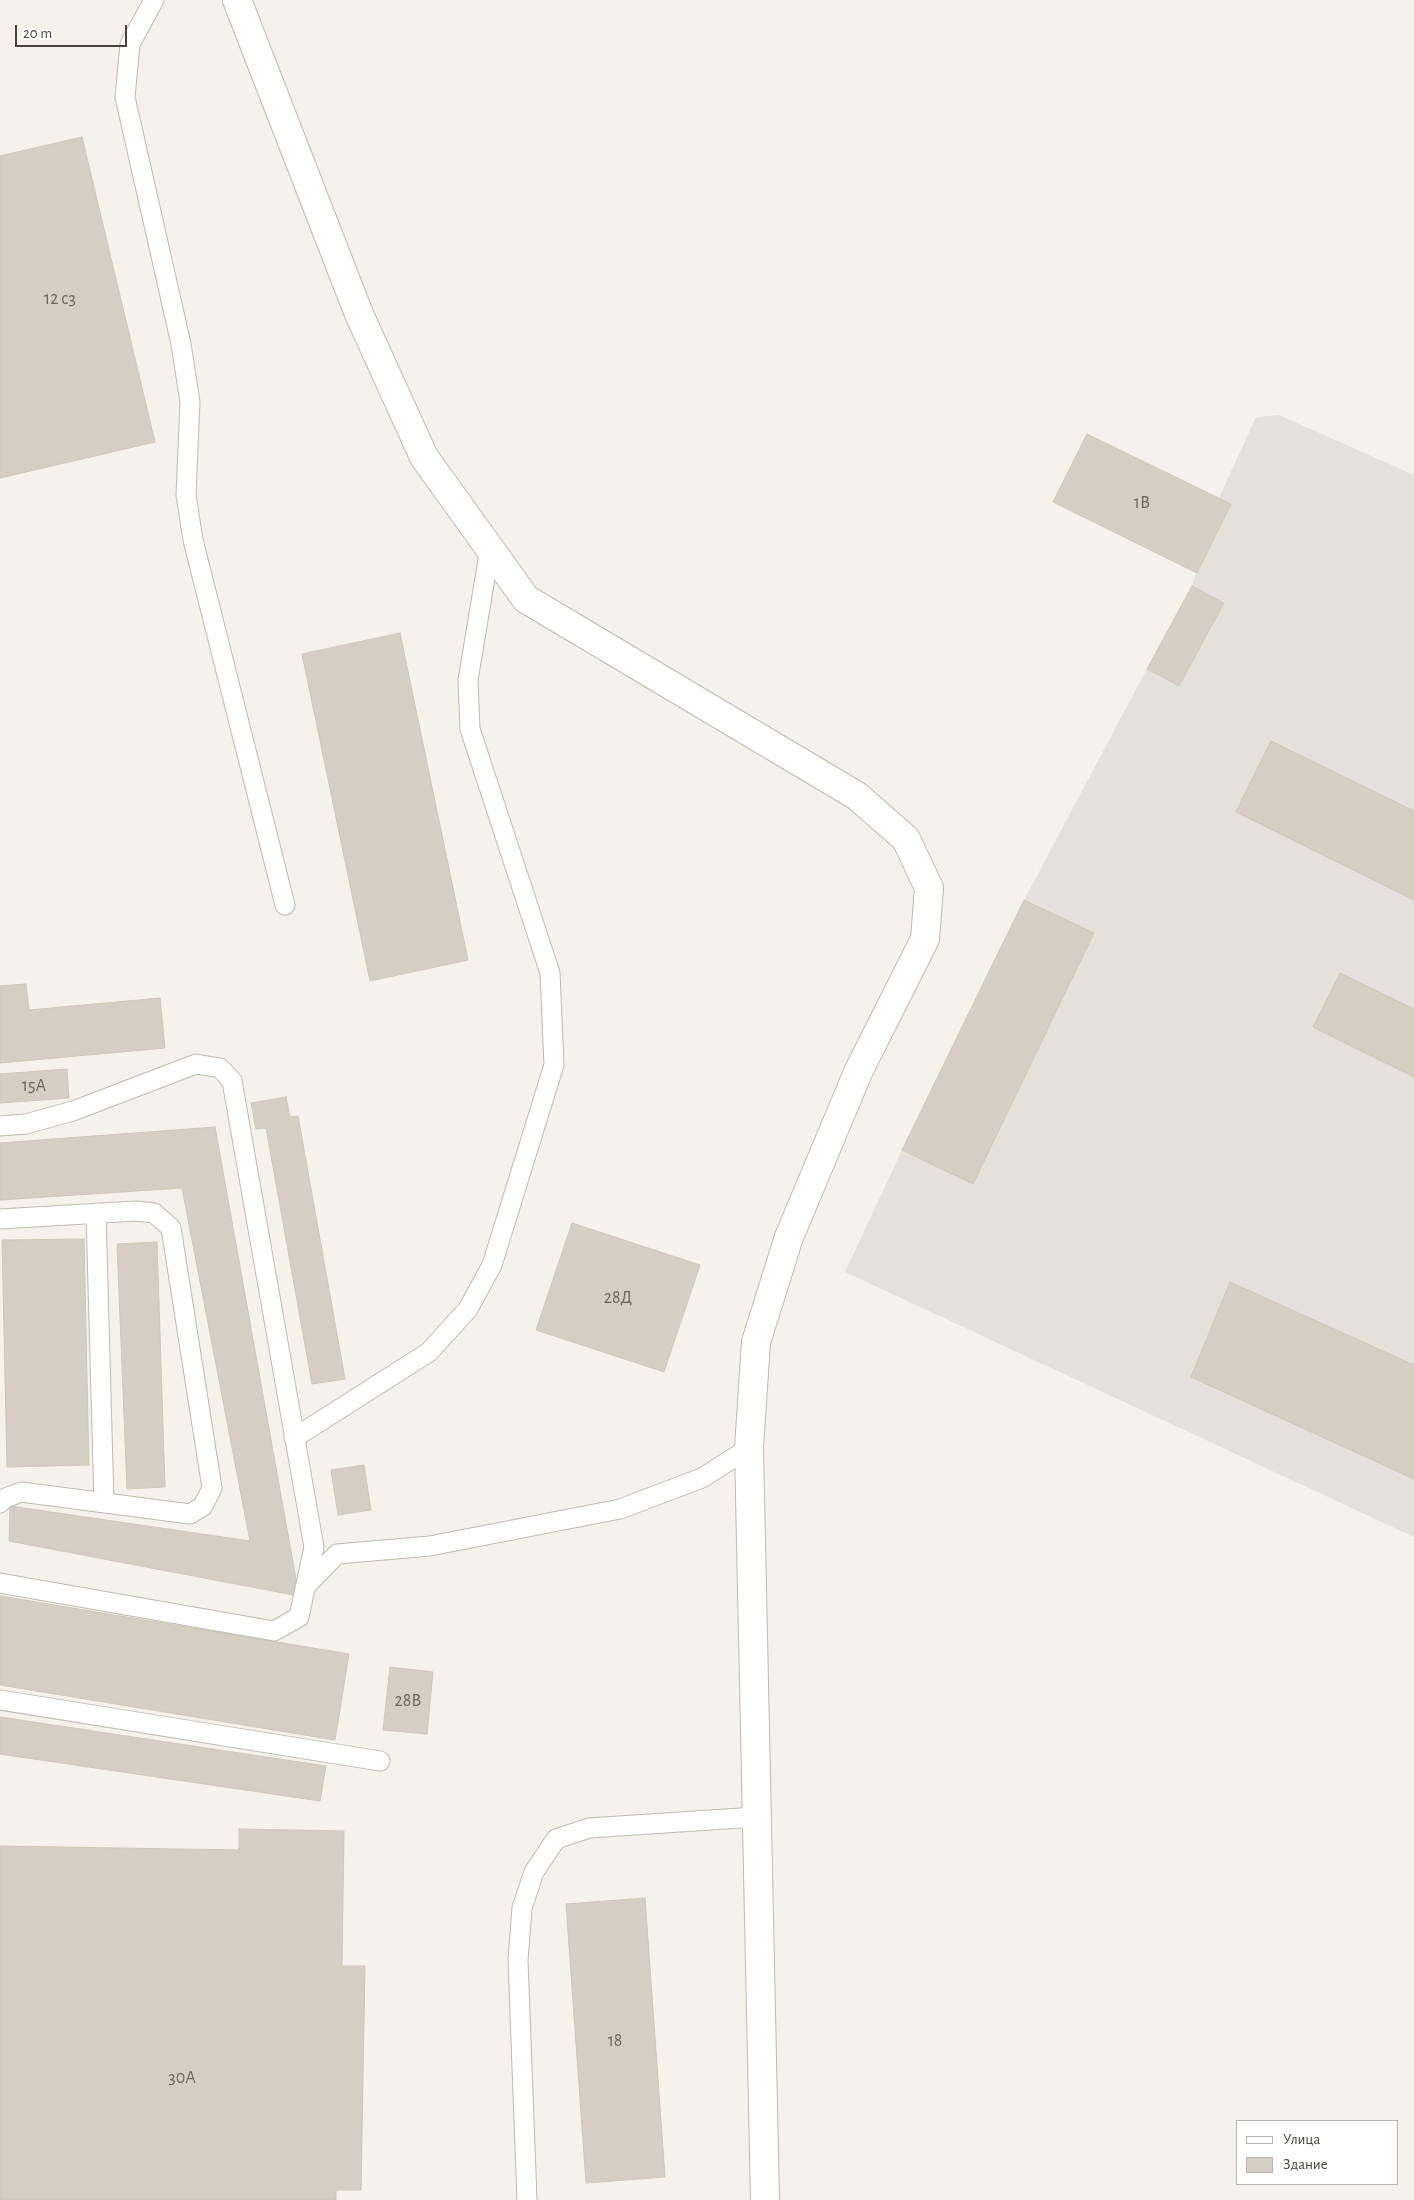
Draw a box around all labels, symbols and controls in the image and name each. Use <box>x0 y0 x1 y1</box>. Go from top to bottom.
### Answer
scale bar <box>18 15 130 47</box>
text: 20 m <box>23 26 52 41</box>
house number: 12 с3 <box>44 288 76 310</box>
house number: 1В <box>1134 492 1150 514</box>
house number: 15А <box>22 1075 46 1097</box>
house number: 28Д <box>604 1287 632 1309</box>
house number: 28В <box>395 1690 421 1712</box>
house number: 18 <box>608 2030 622 2052</box>
house number: 30А <box>168 2067 196 2089</box>
legend <box>1236 2120 1399 2185</box>
text: Улица <box>1283 2132 1320 2147</box>
text: Здание <box>1283 2157 1328 2172</box>

